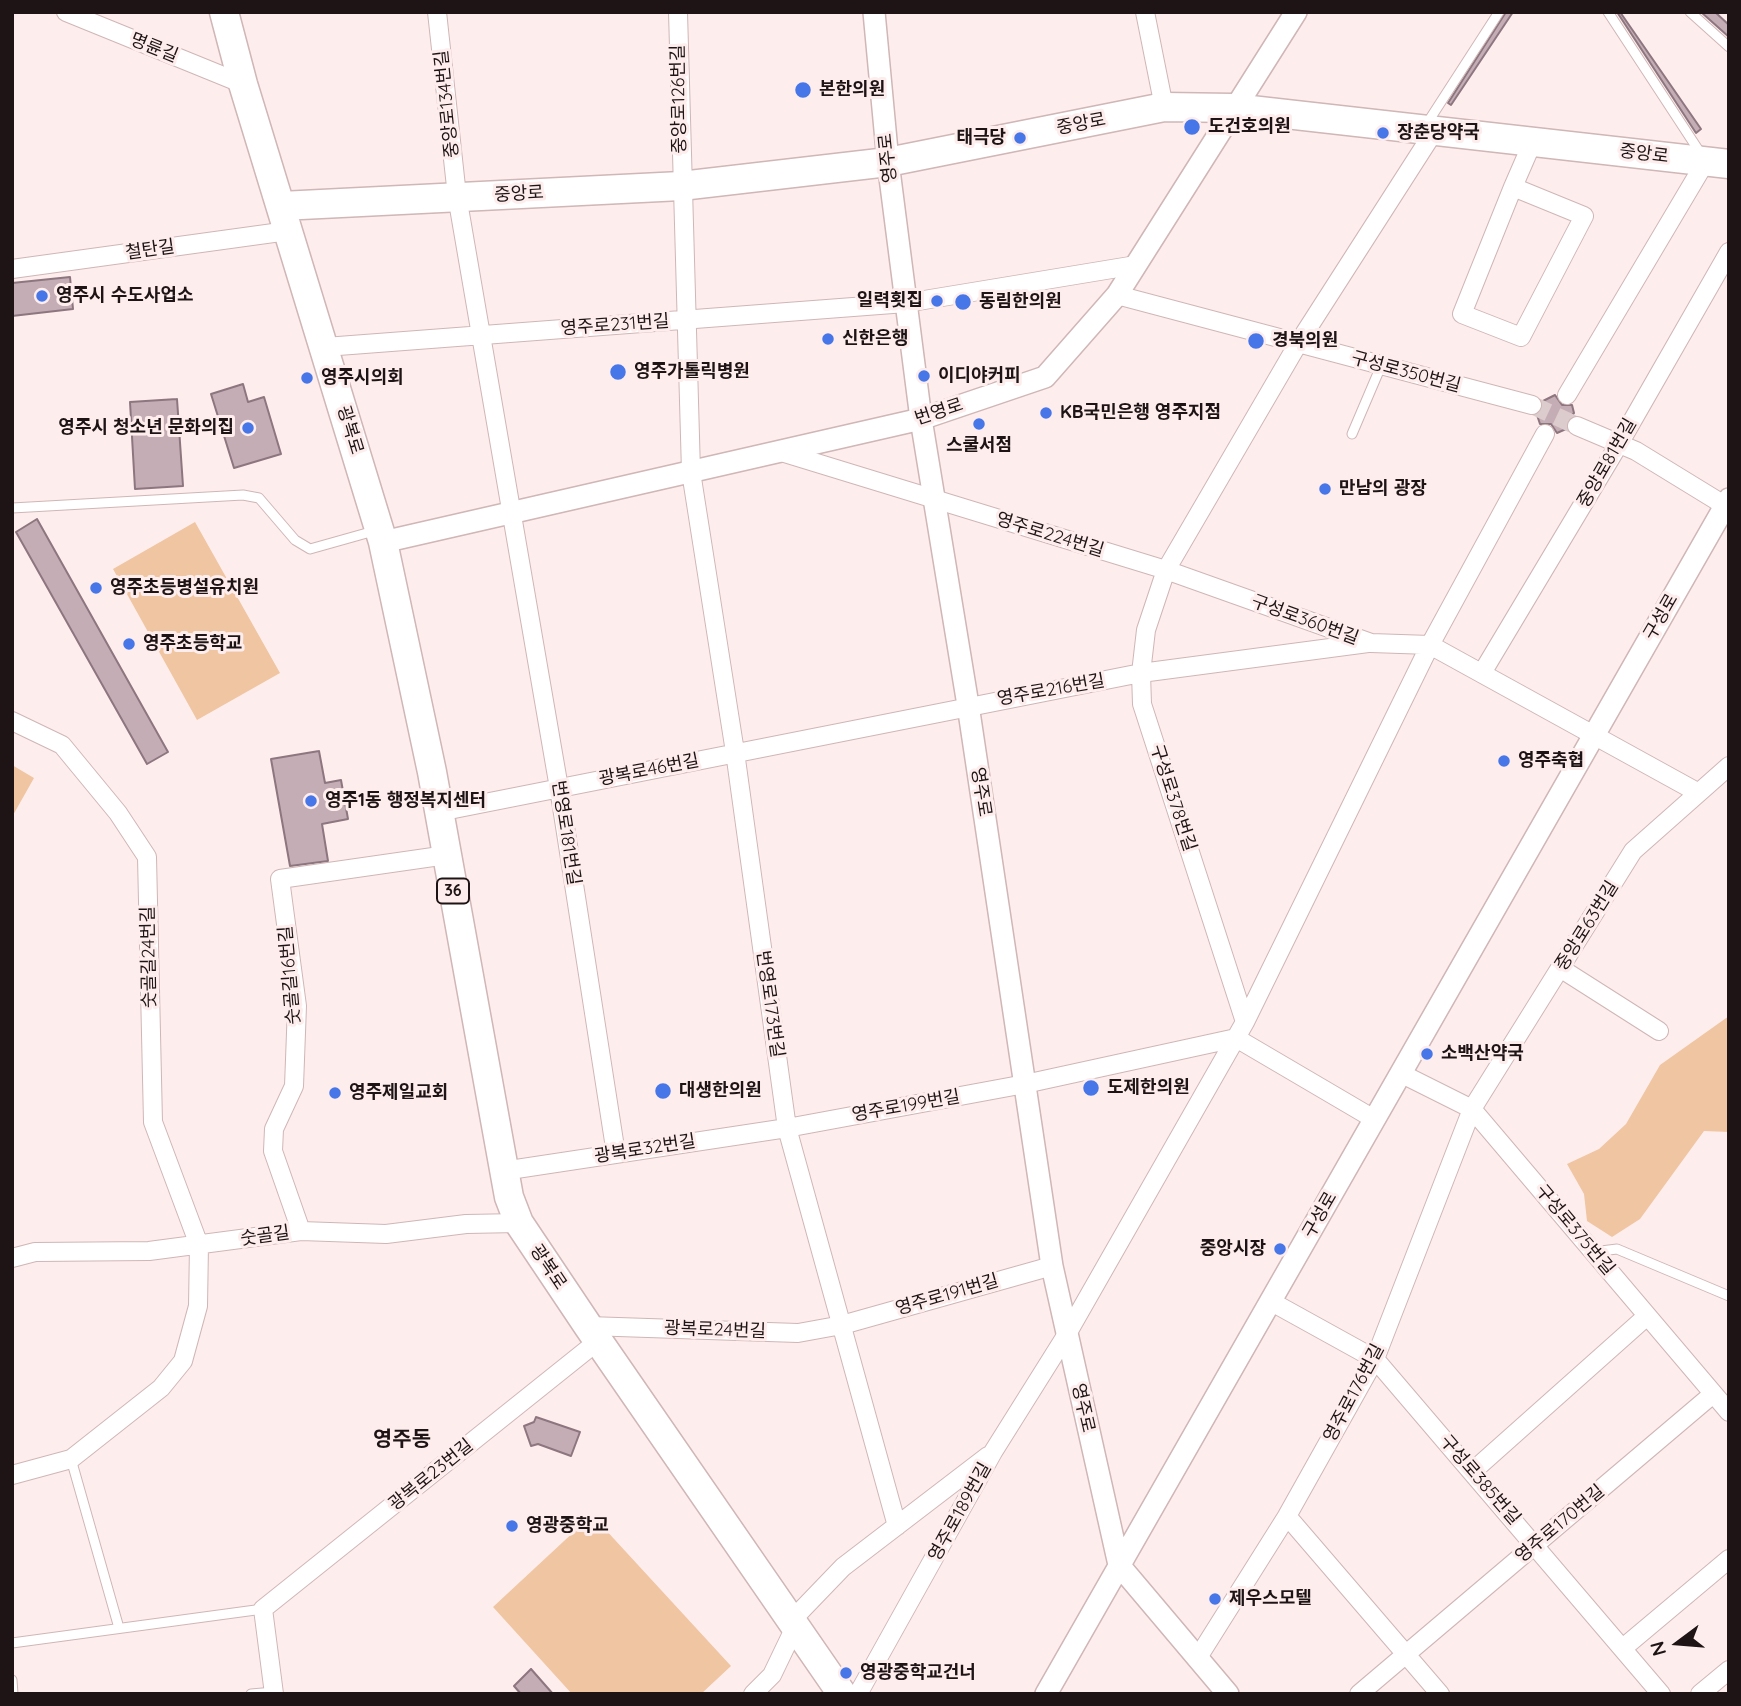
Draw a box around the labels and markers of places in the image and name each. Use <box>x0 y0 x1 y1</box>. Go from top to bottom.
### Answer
place label: 본한의원 <box>819 79 885 101</box>
marker: 본한의원 <box>793 80 813 100</box>
place label: 도건호의원 <box>1208 116 1291 138</box>
marker: 도건호의원 <box>1182 117 1202 137</box>
place label: 장춘당약국 <box>1397 122 1480 144</box>
marker: 장춘당약국 <box>1375 125 1391 141</box>
place label: 태극당 <box>956 127 1006 149</box>
marker: 태극당 <box>1012 130 1028 146</box>
place label: 영주시 수도사업소 <box>56 285 194 307</box>
marker: 영주시 수도사업소 <box>34 288 50 304</box>
place label: 일력횟집 <box>857 290 923 312</box>
place label: 동림한의원 <box>979 291 1062 313</box>
marker: 동림한의원 <box>953 292 973 312</box>
marker: 일력횟집 <box>929 293 945 309</box>
place label: 신한은행 <box>842 328 908 350</box>
place label: 경북의원 <box>1272 330 1338 352</box>
marker: 신한은행 <box>820 331 836 347</box>
marker: 경북의원 <box>1246 331 1266 351</box>
place label: 영주가톨릭병원 <box>634 361 750 383</box>
marker: 영주가톨릭병원 <box>608 362 628 382</box>
place label: 이디야커피 <box>938 365 1021 387</box>
place label: 영주시의회 <box>321 367 404 389</box>
marker: 이디야커피 <box>916 368 932 384</box>
marker: 영주시의회 <box>299 370 315 386</box>
place label: KB국민은행 영주지점 <box>1060 402 1221 424</box>
marker: KB국민은행 영주지점 <box>1038 405 1054 421</box>
marker: 스쿨서점 <box>971 416 987 432</box>
place label: 영주시 청소년 문화의집 <box>58 417 234 439</box>
marker: 영주시 청소년 문화의집 <box>240 420 256 436</box>
place label: 스쿨서점 <box>946 435 1012 457</box>
place label: 만남의 광장 <box>1339 478 1427 500</box>
marker: 만남의 광장 <box>1317 481 1333 497</box>
place label: 영주초등병설유치원 <box>110 577 259 599</box>
marker: 영주초등병설유치원 <box>88 580 104 596</box>
place label: 영주초등학교 <box>143 633 242 655</box>
marker: 영주초등학교 <box>121 636 137 652</box>
place label: 영주축협 <box>1518 750 1584 772</box>
marker: 영주축협 <box>1496 753 1512 769</box>
place label: 영주1동 행정복지센터 <box>325 790 486 812</box>
marker: 영주1동 행정복지센터 <box>303 793 319 809</box>
place label: 소백산약국 <box>1441 1043 1524 1065</box>
marker: 소백산약국 <box>1419 1046 1435 1062</box>
place label: 도제한의원 <box>1107 1077 1190 1099</box>
marker: 도제한의원 <box>1081 1078 1101 1098</box>
place label: 대생한의원 <box>679 1080 762 1102</box>
marker: 대생한의원 <box>653 1081 673 1101</box>
place label: 영주제일교회 <box>349 1082 448 1104</box>
marker: 영주제일교회 <box>327 1085 343 1101</box>
place label: 중앙시장 <box>1200 1238 1266 1260</box>
marker: 중앙시장 <box>1272 1241 1288 1257</box>
place label: 영광중학교 <box>526 1515 609 1537</box>
marker: 영광중학교 <box>504 1518 520 1534</box>
place label: 제우스모텔 <box>1229 1588 1312 1610</box>
marker: 제우스모텔 <box>1207 1591 1223 1607</box>
place label: 영광중학교건너 <box>860 1662 976 1684</box>
marker: 영광중학교건너 <box>838 1665 854 1681</box>

